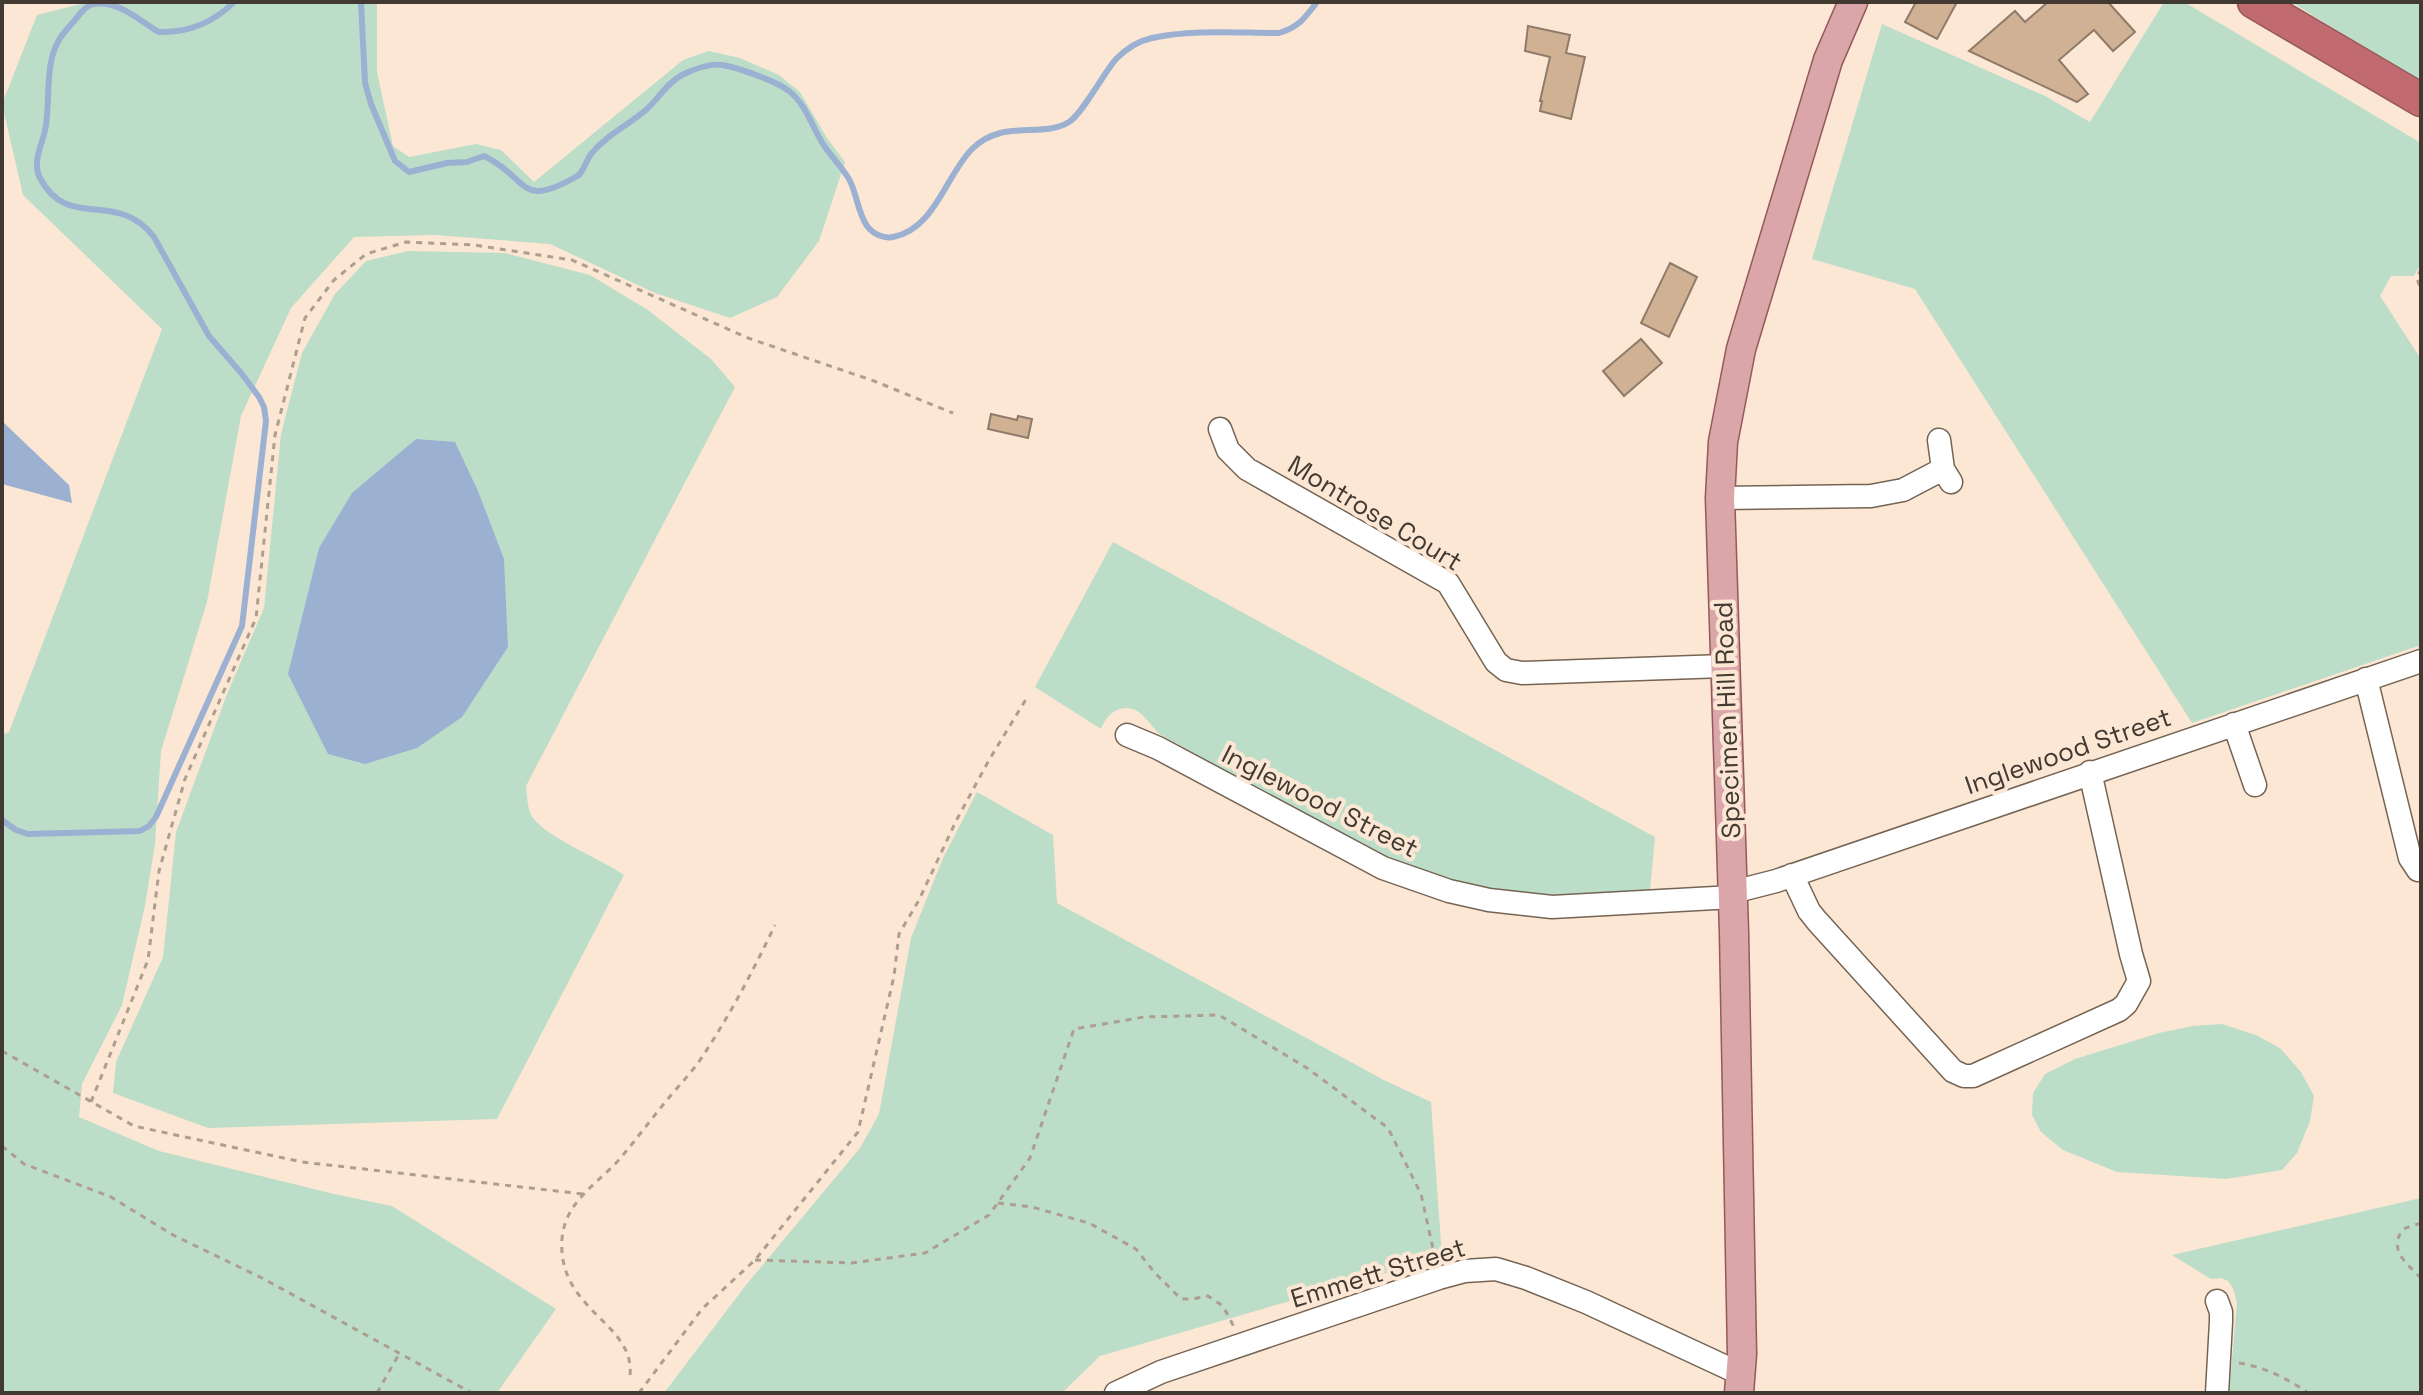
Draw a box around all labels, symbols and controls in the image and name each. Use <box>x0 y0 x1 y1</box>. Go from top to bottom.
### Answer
street label: Montrose Court <box>1282 448 1468 578</box>
street label: Specimen Hill Road <box>1706 601 1748 839</box>
street label: Inglewood Street <box>1960 700 2176 802</box>
street label: Inglewood Street <box>1216 737 1424 865</box>
street label: Emmett Street <box>1286 1230 1470 1316</box>

